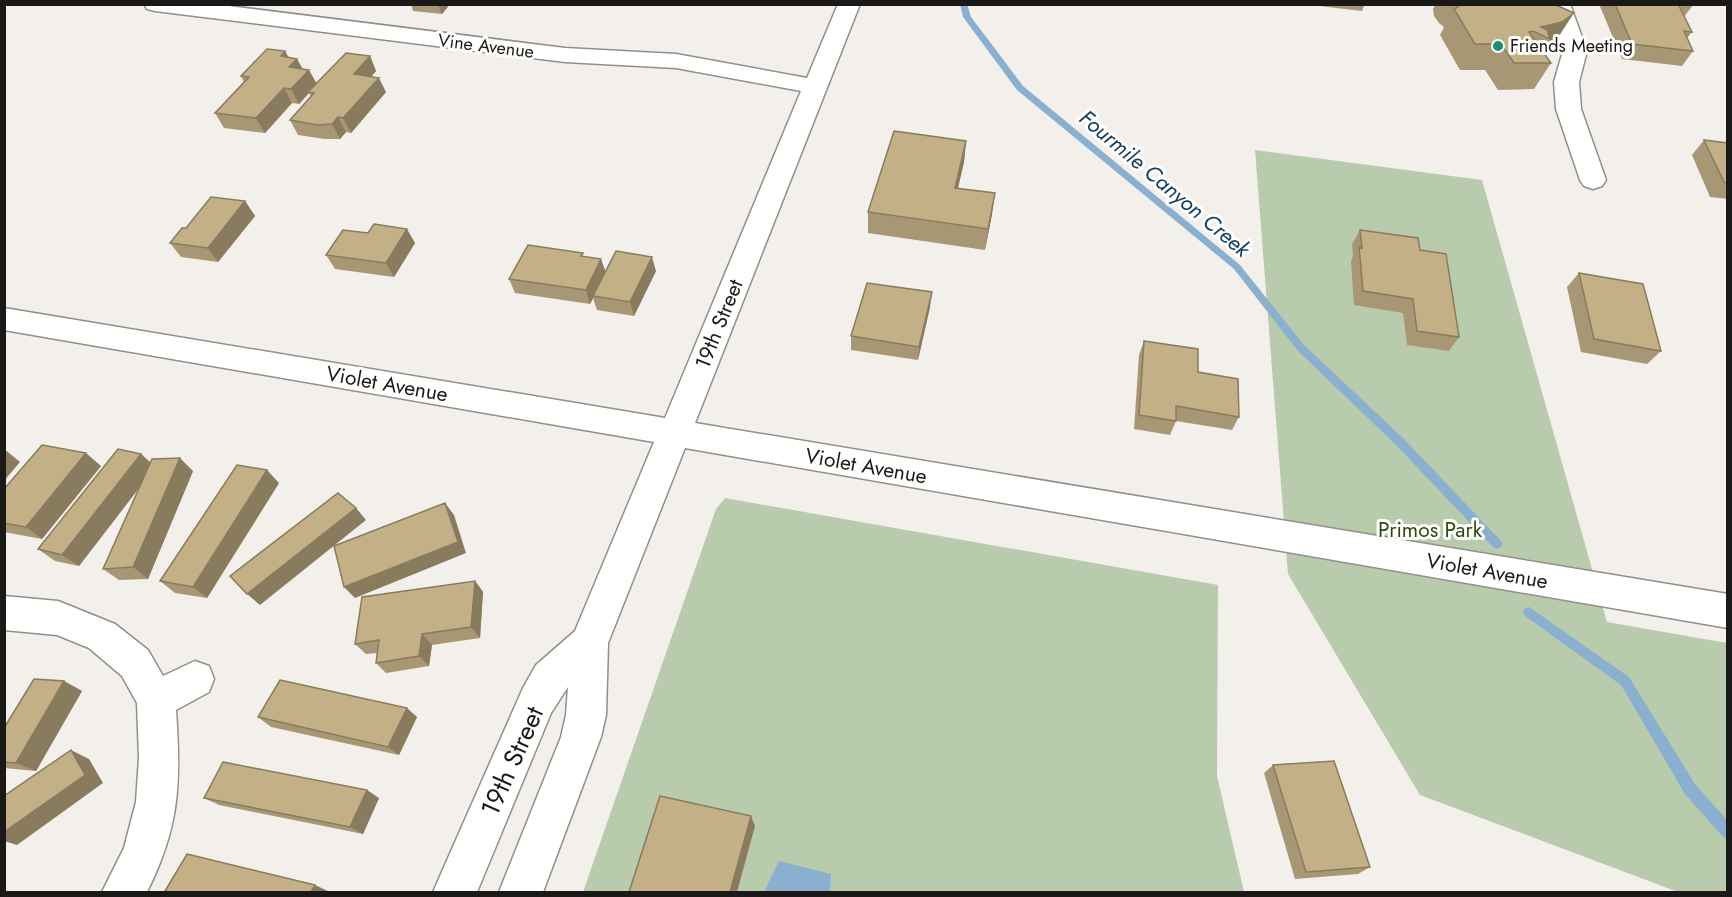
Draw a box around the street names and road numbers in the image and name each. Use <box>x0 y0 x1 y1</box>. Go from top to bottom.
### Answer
street label: Vine Avenue <box>436 27 536 65</box>
street label: 19th Street <box>687 275 751 373</box>
street label: Violet Avenue <box>324 359 450 409</box>
street label: Violet Avenue <box>803 441 929 491</box>
street label: Violet Avenue <box>1424 546 1550 596</box>
street label: 19th Street <box>471 699 553 822</box>

